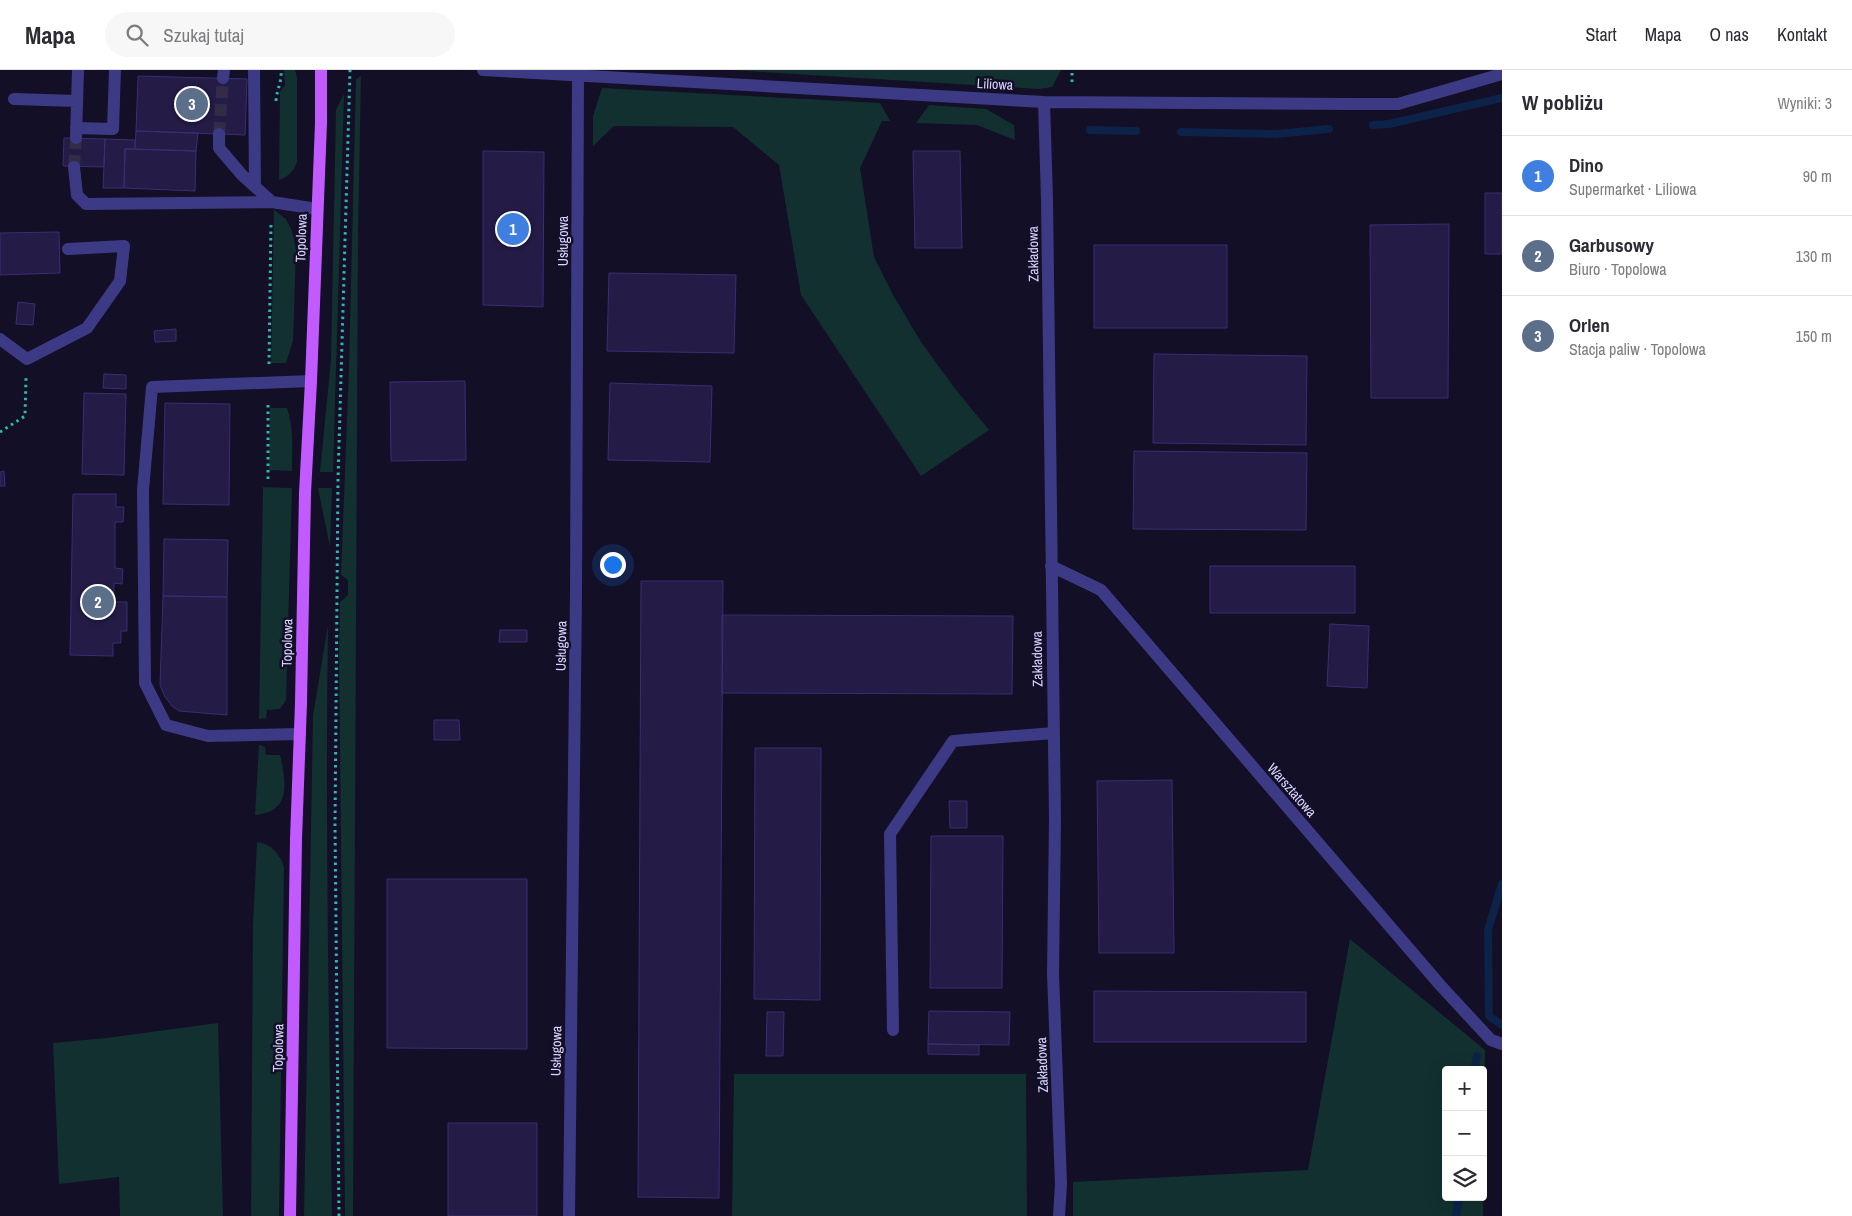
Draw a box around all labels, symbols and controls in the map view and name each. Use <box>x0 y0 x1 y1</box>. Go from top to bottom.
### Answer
search box <box>105 12 455 57</box>
text: Mapa <box>25 19 75 51</box>
icon: search <box>123 21 151 49</box>
text: Szukaj tutaj <box>163 22 244 48</box>
text: Start <box>1585 22 1617 47</box>
text: Mapa <box>1645 22 1682 47</box>
text: O nas <box>1710 22 1749 47</box>
text: Kontakt <box>1777 22 1827 47</box>
street label: Liliowa <box>976 74 1014 94</box>
pin: 3 <box>176 85 208 123</box>
text: W pobliżu <box>1522 88 1603 117</box>
text: Wyniki: 3 <box>1777 92 1832 114</box>
text: Dino <box>1569 152 1604 178</box>
text: 1 <box>1534 165 1542 187</box>
text: 90 m <box>1803 165 1832 187</box>
text: Supermarket · Liliowa <box>1569 178 1697 200</box>
pin: 1 <box>497 210 529 248</box>
street label: Topolowa <box>291 213 311 263</box>
street label: Usługowa <box>554 215 572 266</box>
street label: Zakładowa <box>1024 225 1042 282</box>
text: Garbusowy <box>1569 232 1654 258</box>
text: 2 <box>1534 245 1542 267</box>
text: 130 m <box>1796 245 1832 267</box>
text: Biuro · Topolowa <box>1569 258 1667 280</box>
text: Orlen <box>1569 312 1610 338</box>
text: 3 <box>1534 325 1542 347</box>
text: 150 m <box>1796 325 1832 347</box>
text: Stacja paliw · Topolowa <box>1569 338 1706 360</box>
your location <box>600 552 626 578</box>
pin: 2 <box>82 583 114 621</box>
street label: Topolowa <box>278 618 296 667</box>
street label: Usługowa <box>552 620 570 671</box>
street label: Zakładowa <box>1028 630 1046 687</box>
street label: Warsztatowa <box>1264 759 1321 821</box>
street label: Topolowa <box>269 1023 287 1072</box>
street label: Usługowa <box>547 1025 565 1076</box>
street label: Zakładowa <box>1032 1036 1052 1093</box>
map controls <box>1442 1066 1487 1201</box>
button: + <box>1442 1066 1487 1111</box>
button: − <box>1442 1111 1487 1156</box>
button: layers <box>1442 1156 1487 1201</box>

